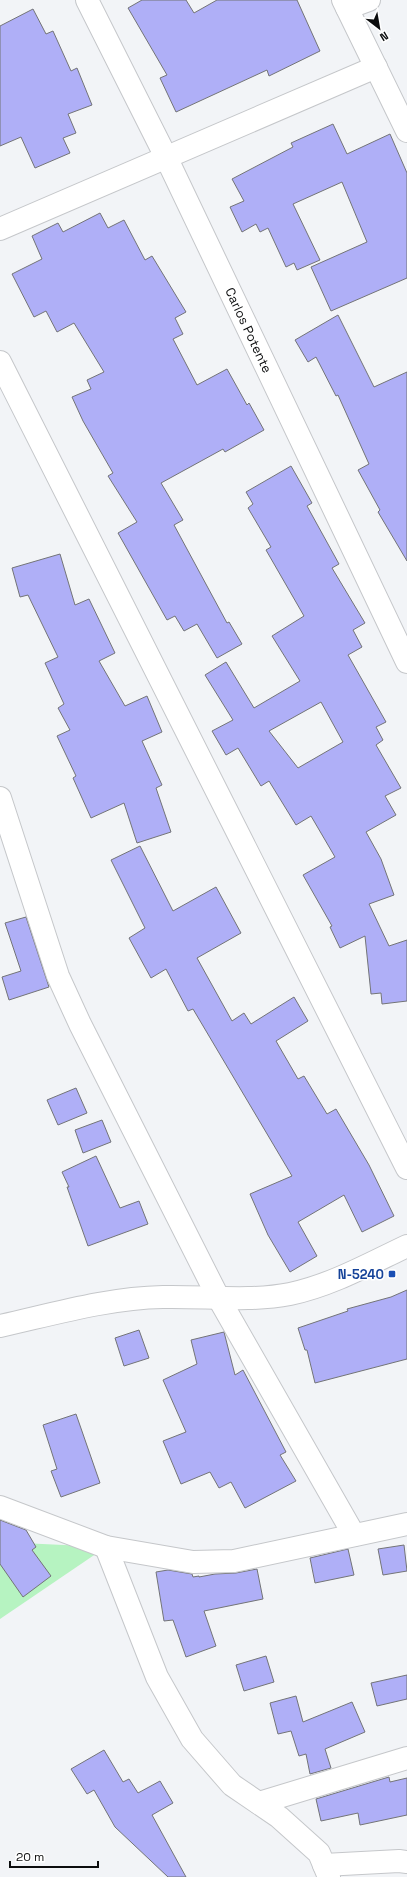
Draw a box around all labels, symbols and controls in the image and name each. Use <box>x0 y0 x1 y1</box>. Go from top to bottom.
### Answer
north arrow <box>359 8 399 48</box>
text: N <box>377 29 391 44</box>
street label: Carlos Potente <box>221 285 276 376</box>
place label: N-5240 <box>338 1266 384 1283</box>
marker: N-5240 <box>387 1269 397 1279</box>
scale bar <box>10 1843 98 1869</box>
text: 20 m <box>16 1849 44 1865</box>

